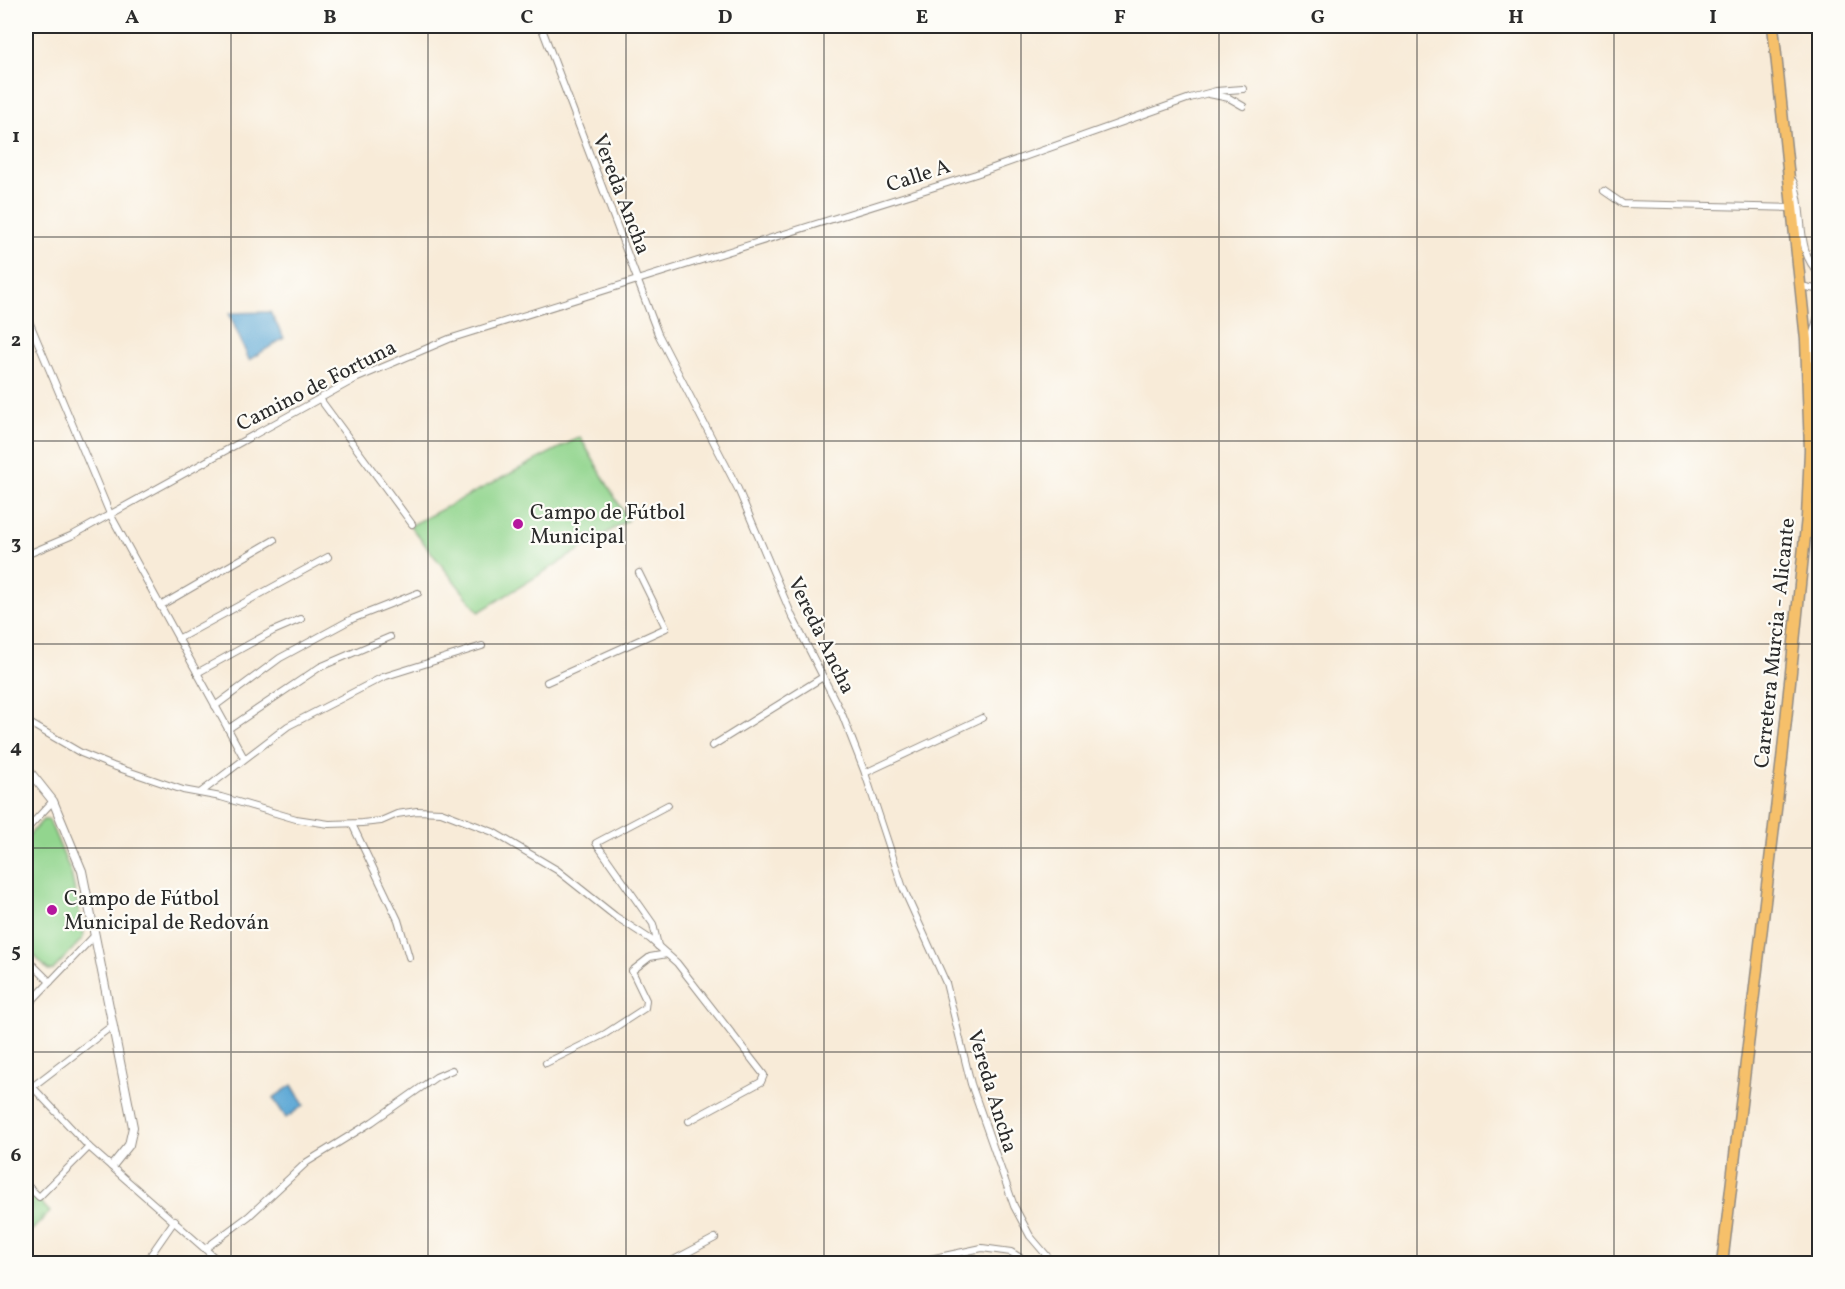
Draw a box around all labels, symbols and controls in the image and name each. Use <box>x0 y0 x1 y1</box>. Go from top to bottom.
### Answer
text: A <box>125 4 139 32</box>
text: B <box>323 4 337 32</box>
text: C <box>521 4 534 32</box>
text: D <box>718 4 732 32</box>
text: E <box>916 4 928 32</box>
text: F <box>1114 4 1126 32</box>
text: G <box>1311 4 1325 32</box>
text: H <box>1508 4 1524 32</box>
text: I <box>1709 4 1717 32</box>
text: 1 <box>12 123 20 151</box>
street label: Vereda Ancha <box>584 130 657 259</box>
street label: Calle A <box>883 152 954 200</box>
text: 2 <box>11 327 21 355</box>
street label: Camino de Fortuna <box>232 333 402 439</box>
place label: Campo de Fútbol Municipal <box>530 499 685 552</box>
marker: Campo de Fútbol Municipal <box>511 517 525 531</box>
street label: Carretera Murcia - Alicante <box>1748 517 1803 770</box>
text: 3 <box>11 530 21 558</box>
street label: Vereda Ancha <box>780 572 861 699</box>
text: 4 <box>10 734 22 762</box>
place label: Campo de Fútbol Municipal de Redován <box>64 885 269 938</box>
marker: Campo de Fútbol Municipal de Redován <box>45 903 59 917</box>
text: 5 <box>11 938 21 966</box>
street label: Vereda Ancha <box>959 1027 1024 1156</box>
text: 6 <box>11 1142 22 1170</box>

